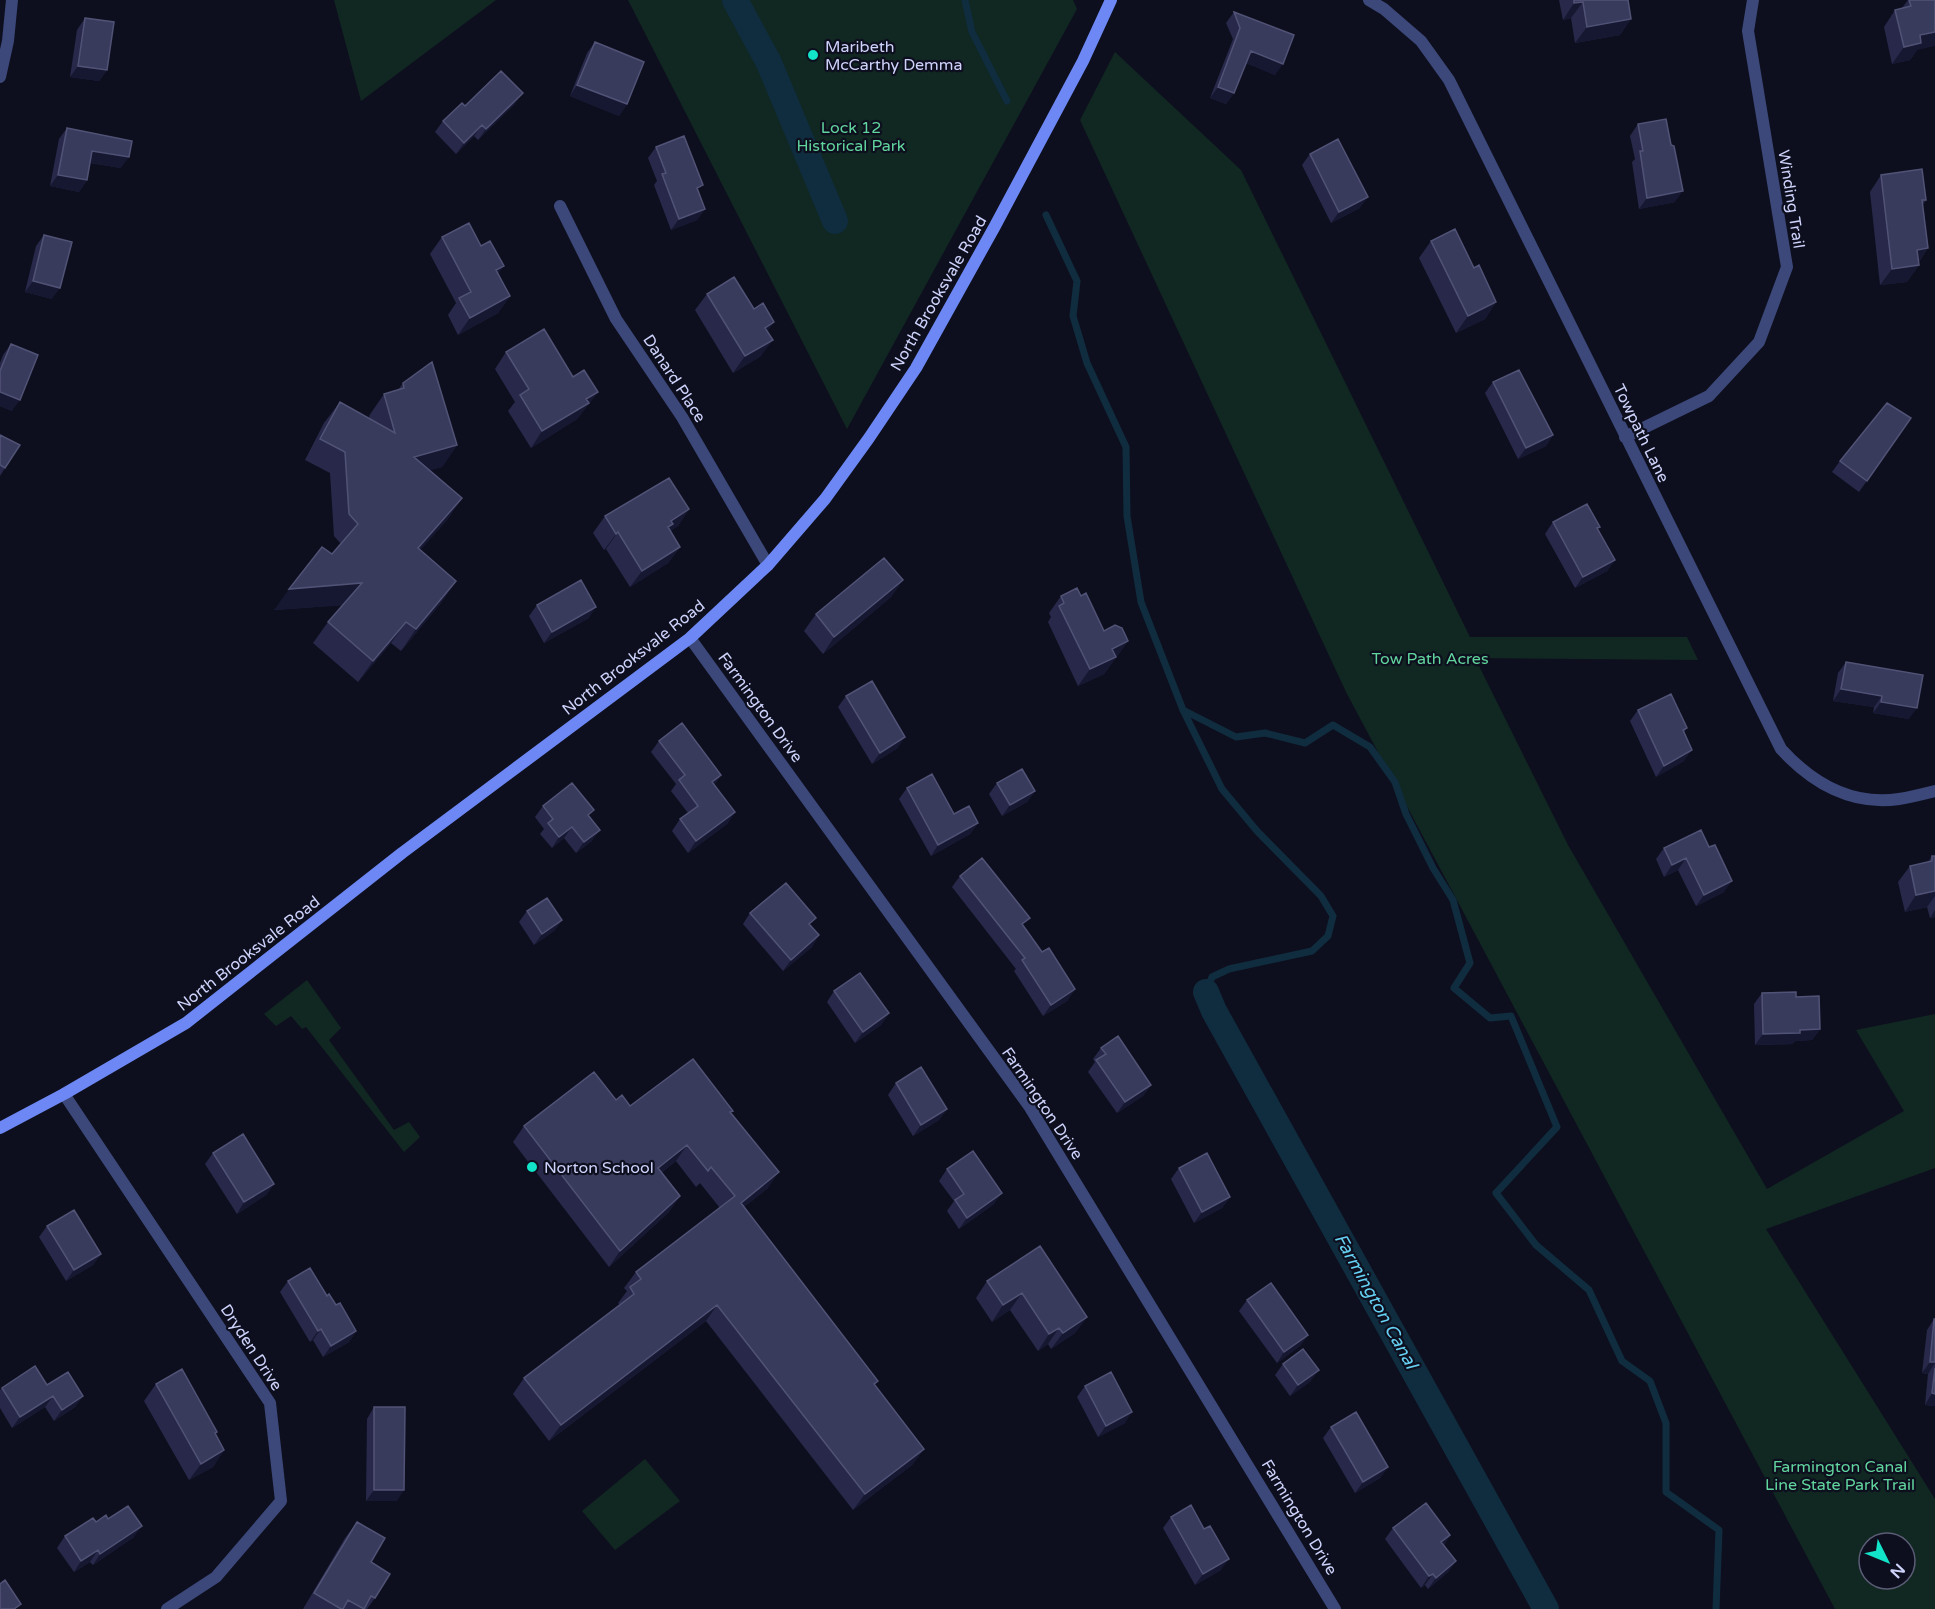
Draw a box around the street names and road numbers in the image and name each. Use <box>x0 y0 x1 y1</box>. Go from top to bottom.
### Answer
street label: Winding Trail <box>1773 148 1809 250</box>
street label: North Brooksvale Road <box>886 212 991 375</box>
street label: Danard Place <box>638 331 710 426</box>
street label: Towpath Lane <box>1609 381 1674 486</box>
street label: North Brooksvale Road <box>558 596 709 720</box>
street label: Farmington Drive <box>714 649 807 767</box>
street label: North Brooksvale Road <box>173 892 324 1016</box>
street label: Farmington Drive <box>997 1044 1087 1164</box>
street label: Dryden Drive <box>216 1301 286 1394</box>
street label: Farmington Drive <box>1257 1456 1341 1579</box>

